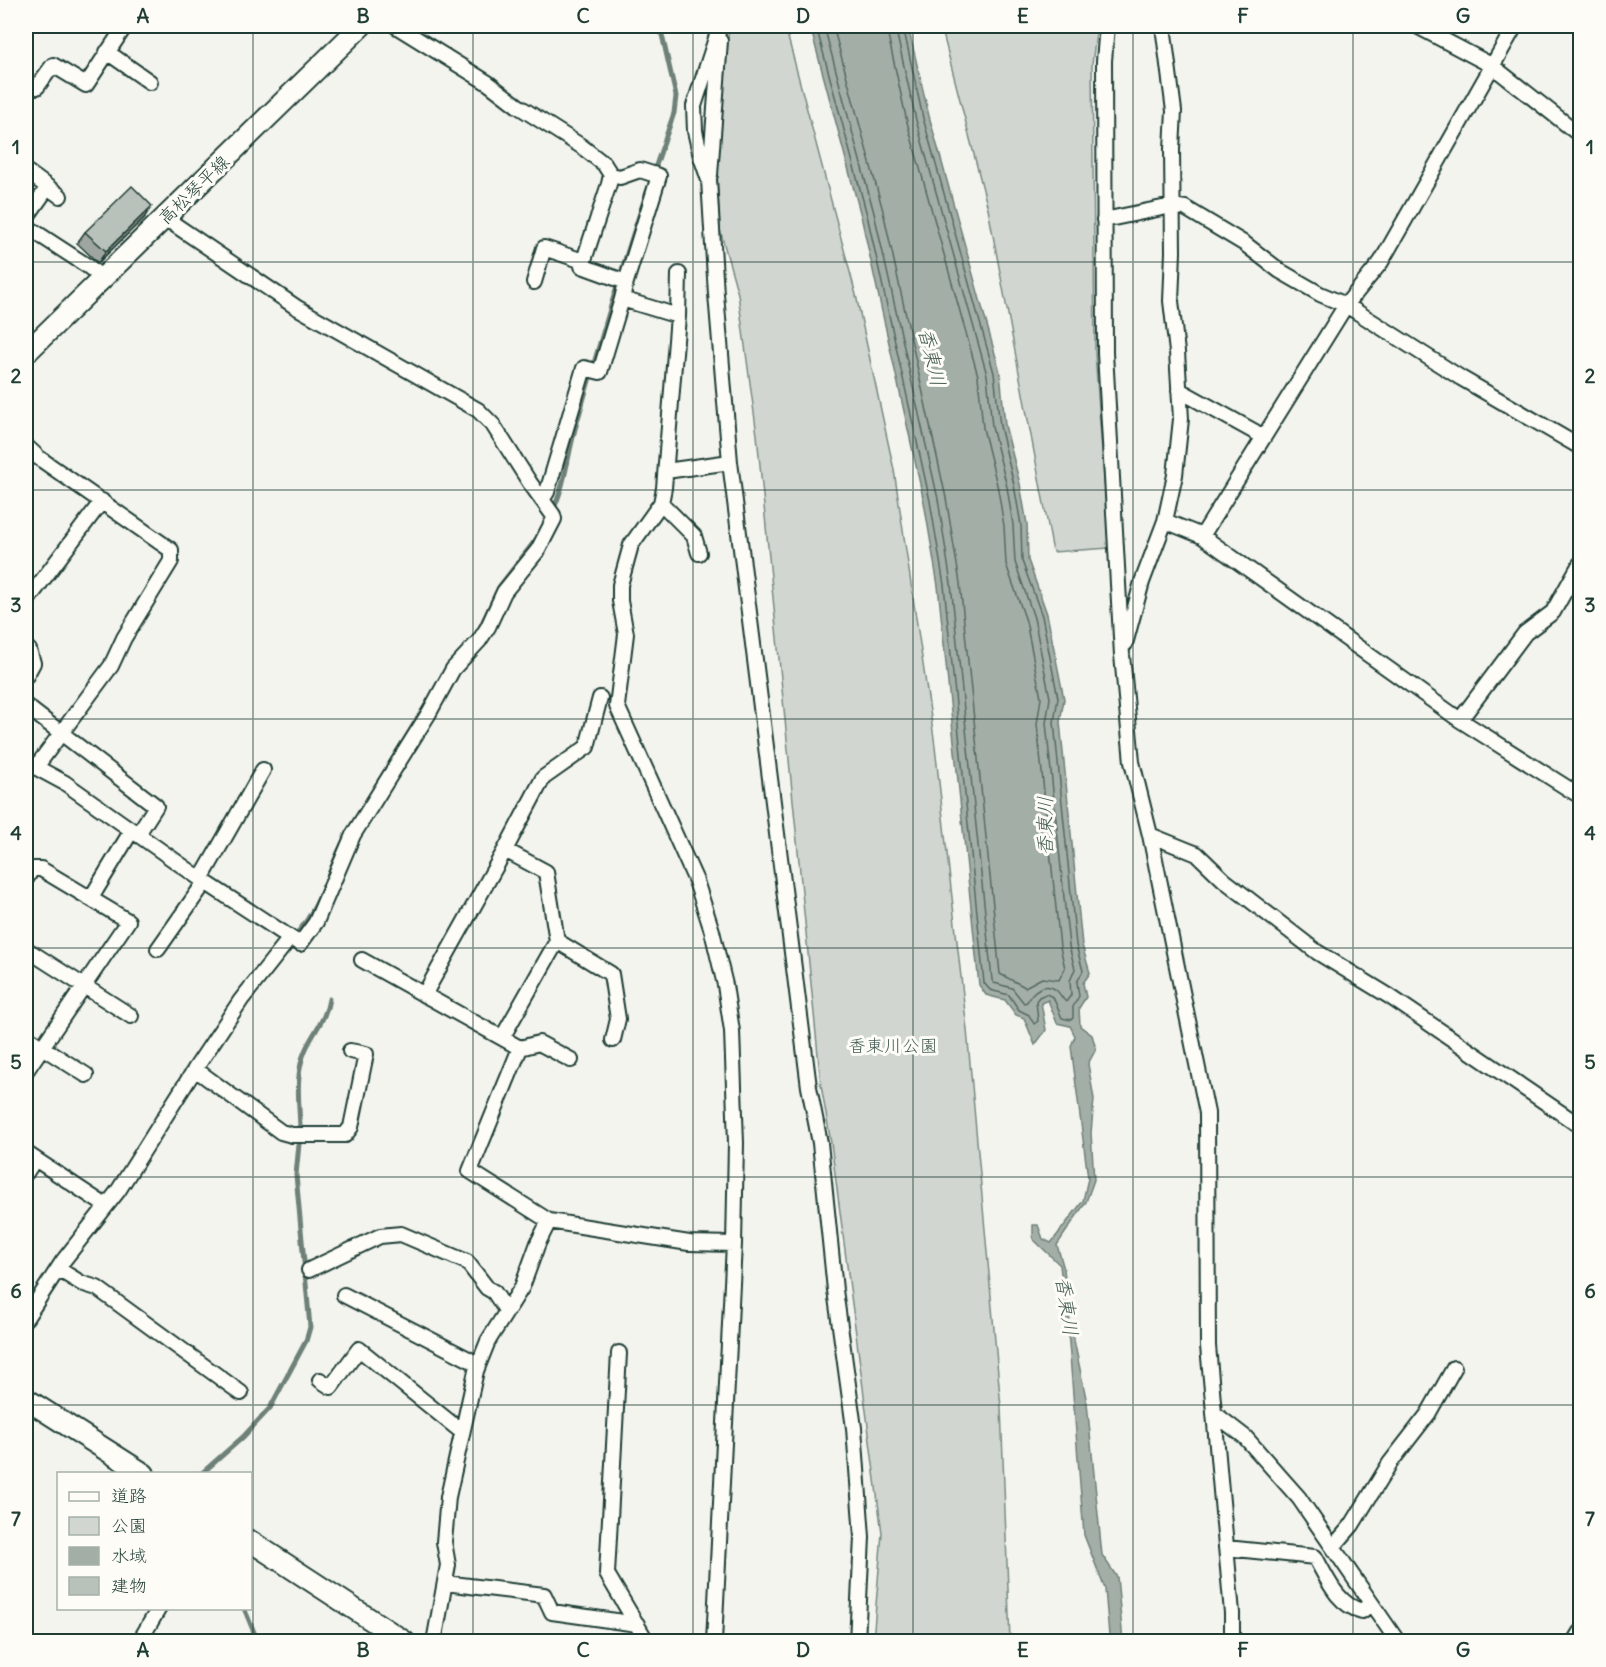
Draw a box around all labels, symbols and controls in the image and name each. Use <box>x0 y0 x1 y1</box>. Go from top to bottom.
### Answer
text: A <box>137 3 150 28</box>
text: B <box>356 3 370 28</box>
text: C <box>576 3 590 28</box>
text: D <box>796 3 810 28</box>
text: E <box>1017 3 1029 28</box>
text: F <box>1237 3 1249 28</box>
text: G <box>1456 3 1470 28</box>
text: 1 <box>12 134 20 159</box>
text: 1 <box>1586 134 1594 159</box>
street label: 高松琴平線 <box>153 150 234 229</box>
water label: 香東川 <box>914 325 951 389</box>
text: 2 <box>11 363 22 388</box>
text: 2 <box>1585 363 1596 388</box>
text: 3 <box>10 592 22 617</box>
text: 3 <box>1584 592 1596 617</box>
water label: 香東川 <box>1032 796 1057 856</box>
text: 4 <box>10 820 22 845</box>
text: 4 <box>1584 820 1596 845</box>
park label: 香東川公園 <box>848 1034 938 1057</box>
text: 5 <box>10 1049 22 1074</box>
text: 5 <box>1584 1049 1596 1074</box>
water label: 香東川 <box>1051 1274 1084 1337</box>
text: 6 <box>10 1278 22 1303</box>
text: 6 <box>1584 1278 1596 1303</box>
legend <box>57 1472 252 1610</box>
text: 道路 <box>111 1484 147 1507</box>
text: 7 <box>11 1506 21 1531</box>
text: 7 <box>1585 1506 1595 1531</box>
text: 公園 <box>111 1514 147 1537</box>
text: 水域 <box>111 1544 147 1567</box>
text: 建物 <box>111 1574 147 1597</box>
text: A <box>137 1637 150 1662</box>
text: B <box>356 1637 370 1662</box>
text: C <box>576 1637 590 1662</box>
text: D <box>796 1637 810 1662</box>
text: E <box>1017 1637 1029 1662</box>
text: F <box>1237 1637 1249 1662</box>
text: G <box>1456 1637 1470 1662</box>

